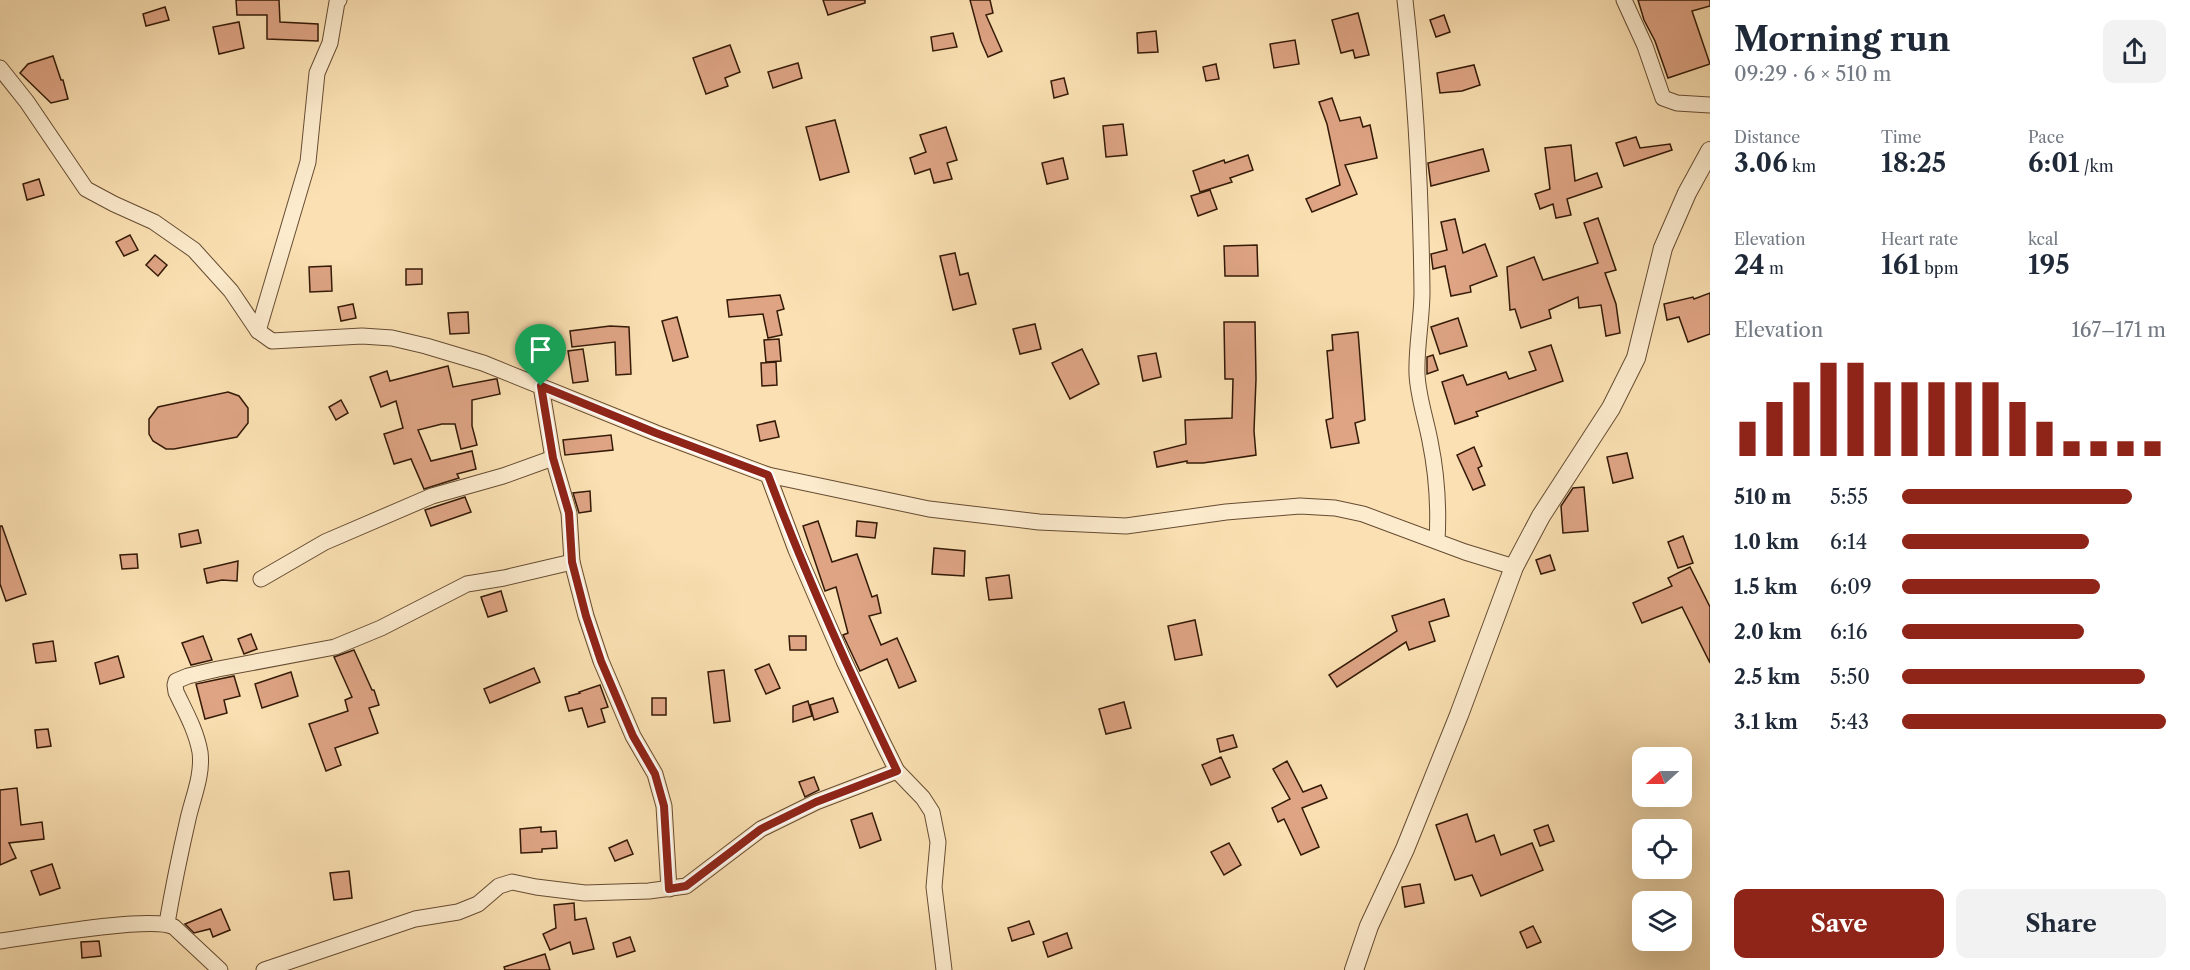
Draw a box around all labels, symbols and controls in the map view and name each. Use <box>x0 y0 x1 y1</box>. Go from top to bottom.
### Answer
text: Morning run <box>1734 19 1950 60</box>
button: share <box>2103 20 2166 83</box>
text: 09:29 · 6 × 510 m <box>1734 62 1891 86</box>
text: Distance <box>1734 127 1800 147</box>
text: Time <box>1881 127 1921 147</box>
text: Pace <box>2028 127 2064 147</box>
text: 3.06 <box>1734 147 1788 179</box>
text: 18:25 <box>1881 147 1946 179</box>
text: 6:01 <box>2028 147 2080 179</box>
text: km <box>1788 156 1816 176</box>
text: /km <box>2080 156 2114 176</box>
text: Elevation <box>1734 229 1805 249</box>
text: Heart rate <box>1881 229 1958 249</box>
text: kcal <box>2028 229 2058 249</box>
text: 24 <box>1734 249 1765 281</box>
text: 161 <box>1881 249 1920 281</box>
text: 195 <box>2028 249 2070 281</box>
text: m <box>1765 258 1784 278</box>
text: bpm <box>1920 258 1959 278</box>
text: Elevation <box>1734 318 1823 342</box>
text: 167–171 m <box>2071 318 2166 342</box>
pin <box>515 324 566 386</box>
icon: arrive <box>524 333 557 366</box>
text: 510 m <box>1734 485 1792 509</box>
text: 5:55 <box>1830 485 1868 509</box>
text: 1.0 km <box>1734 530 1799 554</box>
text: 6:14 <box>1830 530 1867 554</box>
text: 1.5 km <box>1734 575 1798 599</box>
text: 6:09 <box>1830 575 1872 599</box>
text: 2.0 km <box>1734 620 1802 644</box>
text: 6:16 <box>1830 620 1867 644</box>
text: 2.5 km <box>1734 665 1801 689</box>
text: 5:50 <box>1830 665 1870 689</box>
text: 3.1 km <box>1734 710 1798 734</box>
text: 5:43 <box>1830 710 1869 734</box>
north arrow <box>1632 747 1692 807</box>
map controls <box>1632 747 1692 951</box>
button: locate <box>1632 819 1692 879</box>
button: Save <box>1734 889 1944 958</box>
button: Share <box>1956 889 2166 958</box>
button: layers <box>1632 891 1692 951</box>

